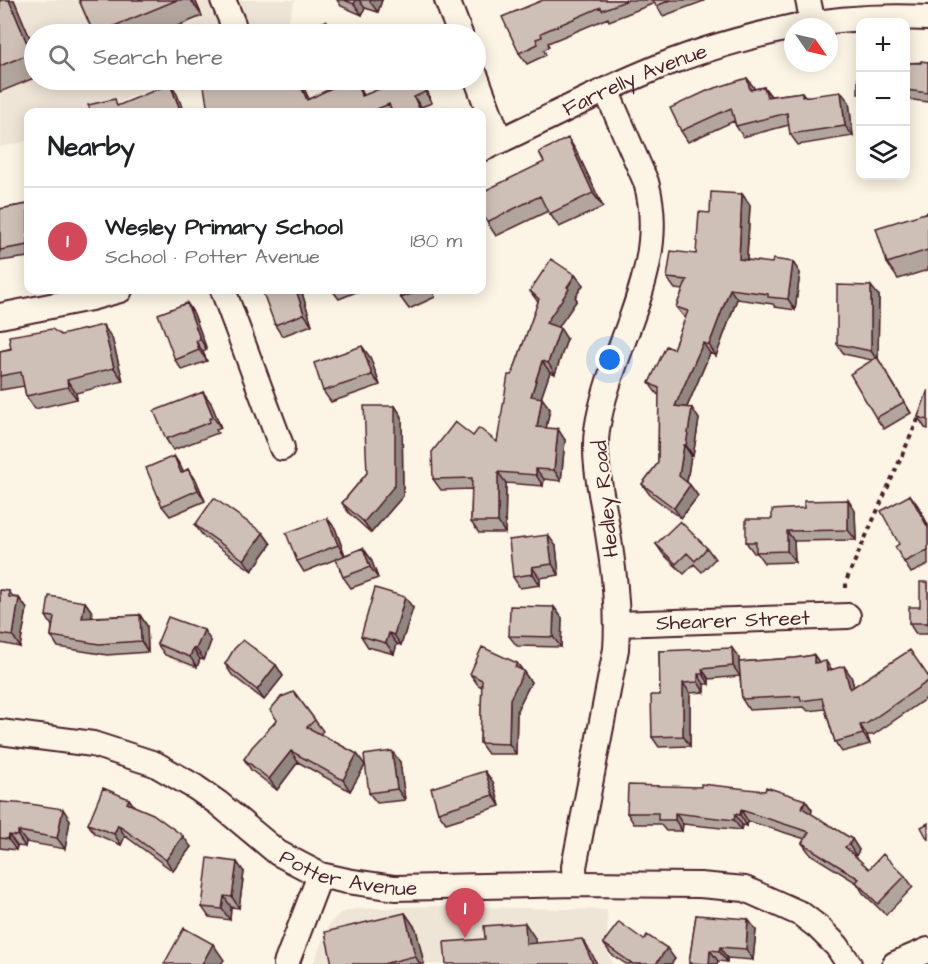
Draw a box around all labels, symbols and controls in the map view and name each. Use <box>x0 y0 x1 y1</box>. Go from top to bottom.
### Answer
north arrow <box>784 18 838 72</box>
map controls <box>856 18 910 180</box>
button: + <box>856 18 910 72</box>
search box <box>24 24 486 90</box>
street label: Farrelly Avenue <box>558 36 711 124</box>
icon: search <box>45 41 78 74</box>
text: Search here <box>93 42 223 73</box>
button: − <box>856 72 910 126</box>
button: layers <box>856 126 910 180</box>
text: Nearby <box>48 129 135 165</box>
text: Wesley Primary School <box>105 212 343 243</box>
text: 1 <box>66 227 69 255</box>
text: 180 m <box>410 227 462 255</box>
text: School · Potter Avenue <box>105 243 320 271</box>
your location <box>595 345 624 374</box>
street label: Hedley Road <box>585 438 628 559</box>
street label: Shearer Street <box>656 603 811 638</box>
street label: Potter Avenue <box>274 842 418 903</box>
pin: 1 <box>446 888 484 938</box>

